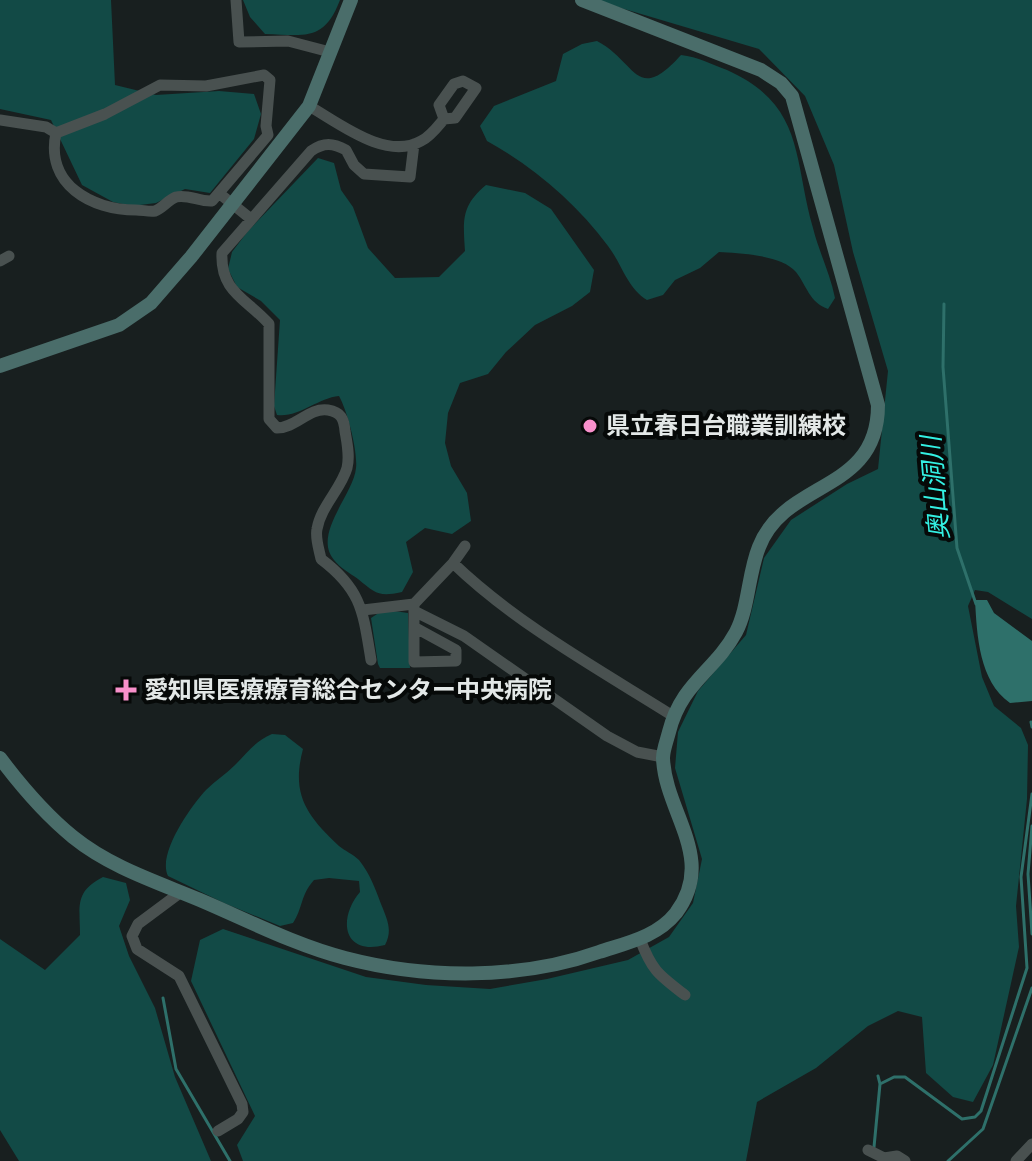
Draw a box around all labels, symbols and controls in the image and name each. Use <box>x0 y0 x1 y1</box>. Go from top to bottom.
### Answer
place label: 県立春日台職業訓練校 <box>606 412 846 439</box>
marker: 県立春日台職業訓練校 <box>581 417 599 435</box>
water label: 奥山洞川 <box>915 432 954 541</box>
place label: 愛知県医療療育総合センター中央病院 <box>144 676 552 703</box>
marker: 愛知県医療療育総合センター中央病院 <box>115 679 137 701</box>

